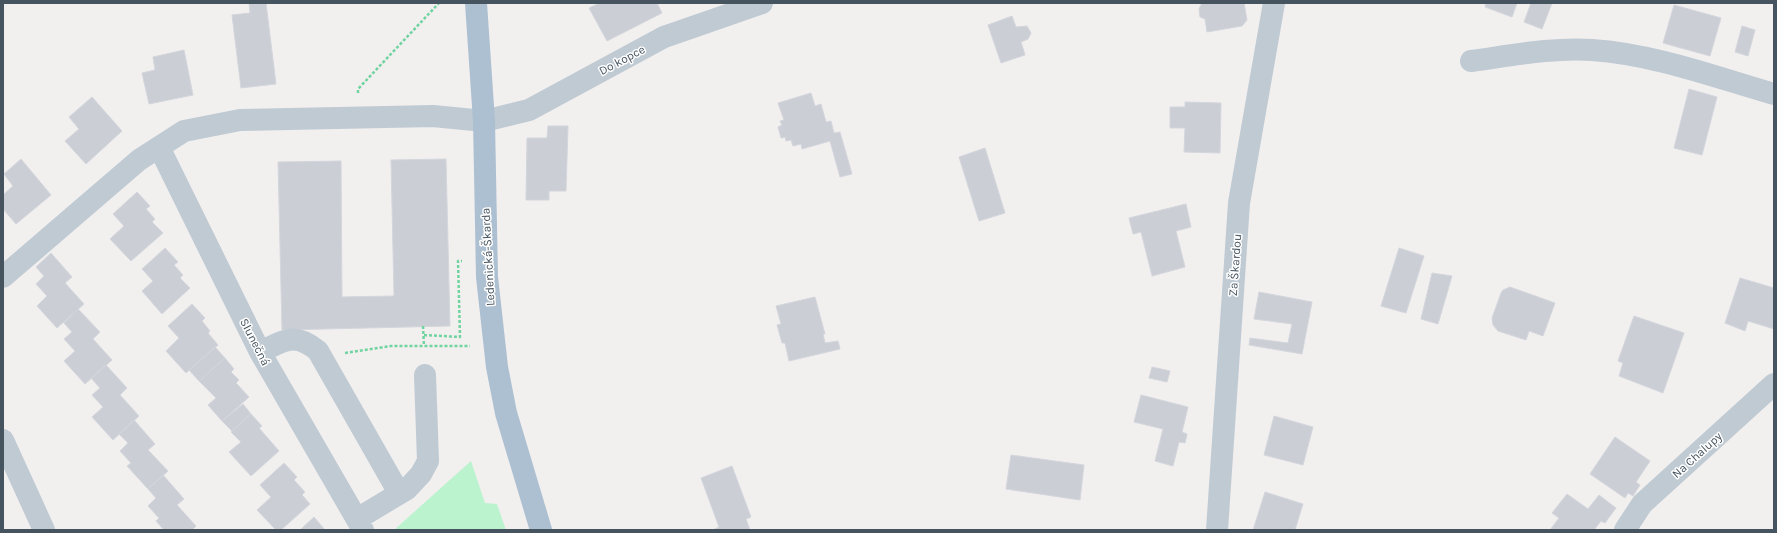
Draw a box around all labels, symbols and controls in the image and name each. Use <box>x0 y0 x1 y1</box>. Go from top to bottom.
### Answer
street label: Do kopce <box>597 42 647 78</box>
street label: Ledenická-Škarda <box>477 208 498 306</box>
street label: Za Škardou <box>1225 233 1244 297</box>
street label: Slunečná <box>237 316 273 368</box>
street label: Na Chalupy <box>1669 429 1725 481</box>

